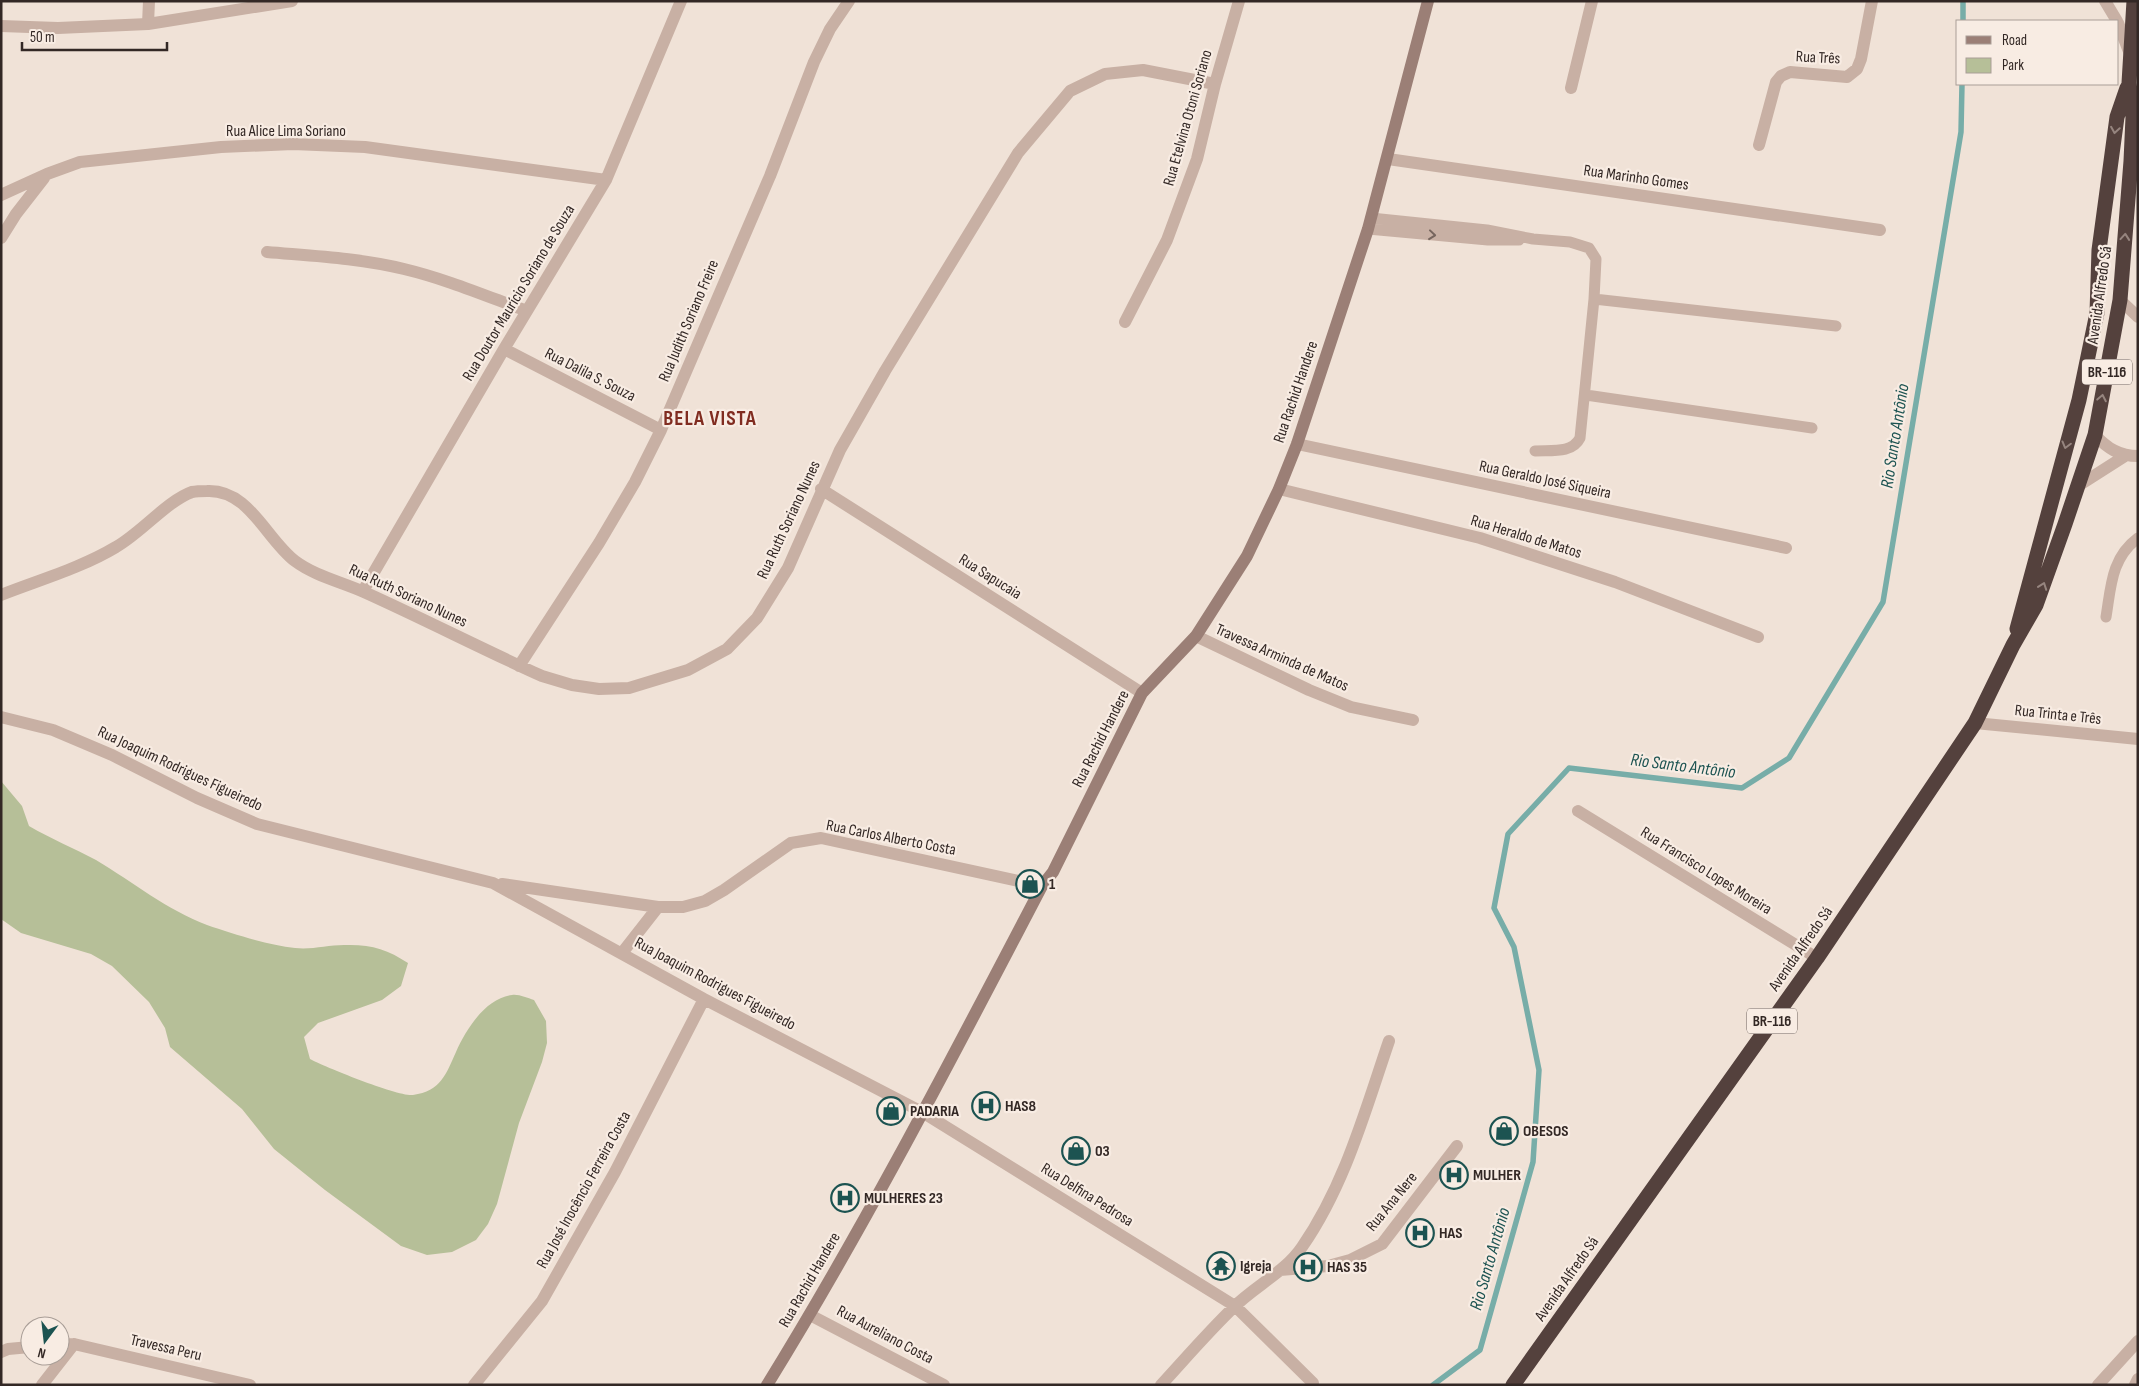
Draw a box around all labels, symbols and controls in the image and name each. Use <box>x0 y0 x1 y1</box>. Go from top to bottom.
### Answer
scale bar <box>22 20 168 52</box>
legend <box>1956 20 2119 85</box>
text: 50 m <box>30 28 55 47</box>
text: Road <box>2002 31 2027 50</box>
street label: Rua Três <box>1795 47 1841 69</box>
street label: Rua Etelvina Otoni Soriano <box>1159 48 1217 188</box>
text: Park <box>2002 56 2024 75</box>
street label: Rua Alice Lima Soriano <box>226 122 346 141</box>
one-way arrow <box>2111 125 2121 134</box>
street label: Rua Marinho Gomes <box>1582 161 1690 195</box>
street label: Rua Doutor Maurício Soriano de Souza <box>459 202 579 384</box>
one-way arrow <box>1429 230 1437 241</box>
one-way arrow <box>2120 233 2131 241</box>
street label: Avenida Alfredo Sá <box>2084 245 2116 346</box>
street label: Rua Judith Soriano Freire <box>655 257 723 385</box>
street label: Rua Rachid Handere <box>1270 339 1322 445</box>
street label: Rua Dalila S. Souza <box>542 344 638 406</box>
road number: BR-116 <box>2082 360 2132 384</box>
water label: Rio Santo Antônio <box>1876 382 1914 490</box>
one-way arrow <box>2096 394 2106 402</box>
district label: BELA VISTA <box>663 406 757 431</box>
one-way arrow <box>2062 441 2072 449</box>
street label: Rua Geraldo José Siqueira <box>1477 457 1613 503</box>
street label: Rua Ruth Soriano Nunes <box>753 458 825 582</box>
street label: Rua Heraldo de Matos <box>1468 511 1584 563</box>
street label: Rua Sapucaia <box>955 550 1025 604</box>
street label: Rua Ruth Soriano Nunes <box>346 560 470 632</box>
one-way arrow <box>2037 582 2047 591</box>
street label: Travessa Arminda de Matos <box>1212 620 1352 696</box>
street label: Rua Rachid Handere <box>1068 687 1134 791</box>
street label: Rua Trinta e Três <box>2014 701 2102 729</box>
street label: Rua Joaquim Rodrigues Figueiredo <box>95 722 265 816</box>
water label: Rio Santo Antônio <box>1629 749 1737 783</box>
street label: Rua Carlos Alberto Costa <box>825 816 957 860</box>
street label: Rua Francisco Lopes Moreira <box>1637 823 1775 919</box>
shop icon: 1 <box>1015 869 1045 899</box>
place label: 1 <box>1049 875 1056 894</box>
street label: Avenida Alfredo Sá <box>1764 903 1837 996</box>
street label: Rua Joaquim Rodrigues Figueiredo <box>631 933 799 1035</box>
road number: BR-116 <box>1747 1008 1797 1034</box>
hospital icon: HAS8 <box>971 1091 1001 1121</box>
shop icon: PADARIA <box>876 1096 906 1126</box>
place label: HAS8 <box>1005 1097 1036 1116</box>
place label: PADARIA <box>910 1102 959 1121</box>
street label: Rua José Inocêncio Ferreira Costa <box>533 1108 635 1272</box>
shop icon: OBESOS <box>1489 1116 1519 1146</box>
place label: OBESOS <box>1523 1122 1569 1141</box>
shop icon: 03 <box>1061 1136 1091 1166</box>
place label: 03 <box>1095 1142 1110 1161</box>
street label: Rua Delfina Pedrosa <box>1037 1159 1137 1231</box>
hospital icon: MULHER <box>1439 1160 1469 1190</box>
place label: MULHER <box>1473 1166 1521 1185</box>
street label: Rua Ana Nere <box>1362 1168 1422 1236</box>
hospital icon: MULHERES 23 <box>830 1183 860 1213</box>
place label: MULHERES 23 <box>864 1189 943 1208</box>
water label: Rio Santo Antônio <box>1465 1205 1515 1313</box>
hospital icon: HAS <box>1405 1218 1435 1248</box>
place label: HAS <box>1439 1224 1462 1243</box>
street label: Rua Rachid Handere <box>775 1229 845 1331</box>
street label: Avenida Alfredo Sá <box>1530 1233 1603 1326</box>
temple icon: Igreja <box>1206 1251 1236 1281</box>
hospital icon: HAS 35 <box>1293 1252 1323 1282</box>
place label: Igreja <box>1240 1257 1272 1276</box>
place label: HAS 35 <box>1327 1258 1367 1277</box>
street label: Rua Aureliano Costa <box>834 1302 936 1368</box>
north arrow <box>20 1316 70 1366</box>
street label: Travessa Peru <box>128 1331 204 1365</box>
text: N <box>36 1344 48 1362</box>

